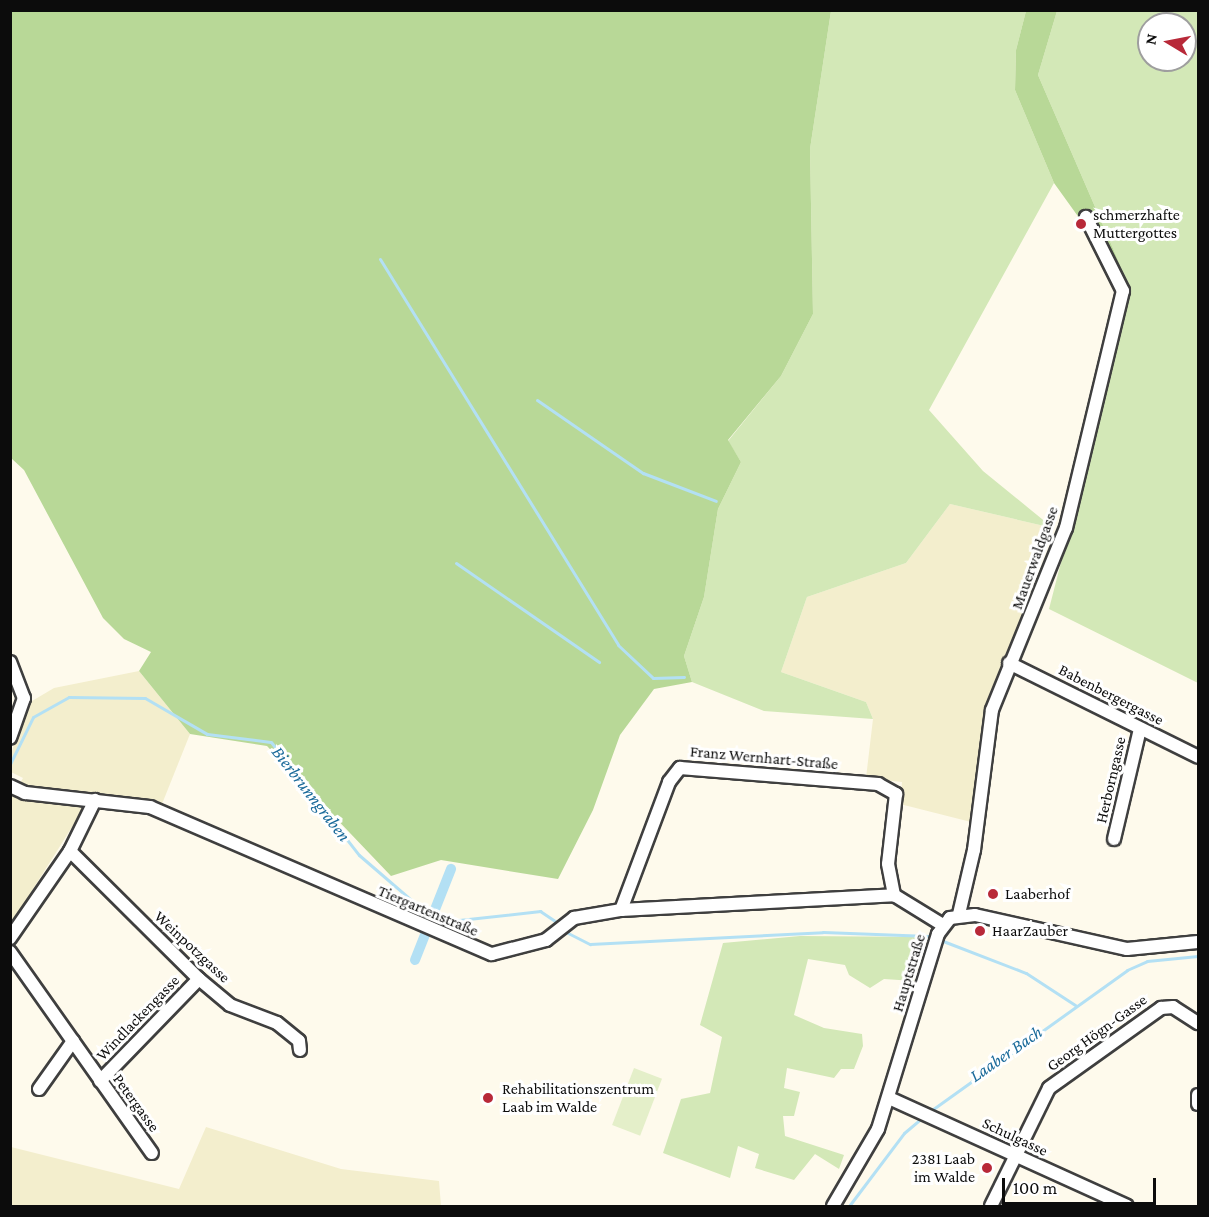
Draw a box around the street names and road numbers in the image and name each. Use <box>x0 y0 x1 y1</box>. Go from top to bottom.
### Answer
street label: Mauerwaldgasse <box>1007 504 1063 612</box>
street label: Babenbergergasse <box>1055 660 1167 730</box>
street label: Herborngasse <box>1092 735 1130 825</box>
street label: Franz Wernhart-Straße <box>689 742 839 774</box>
street label: Tiergartenstraße <box>375 881 481 941</box>
street label: Weinpotzgasse <box>150 907 234 987</box>
street label: Hauptstraße <box>888 932 930 1014</box>
street label: Windlackengasse <box>92 971 184 1065</box>
street label: Georg Högn-Gasse <box>1043 990 1151 1076</box>
street label: Petergasse <box>109 1070 163 1136</box>
street label: Schulgasse <box>979 1114 1051 1160</box>

